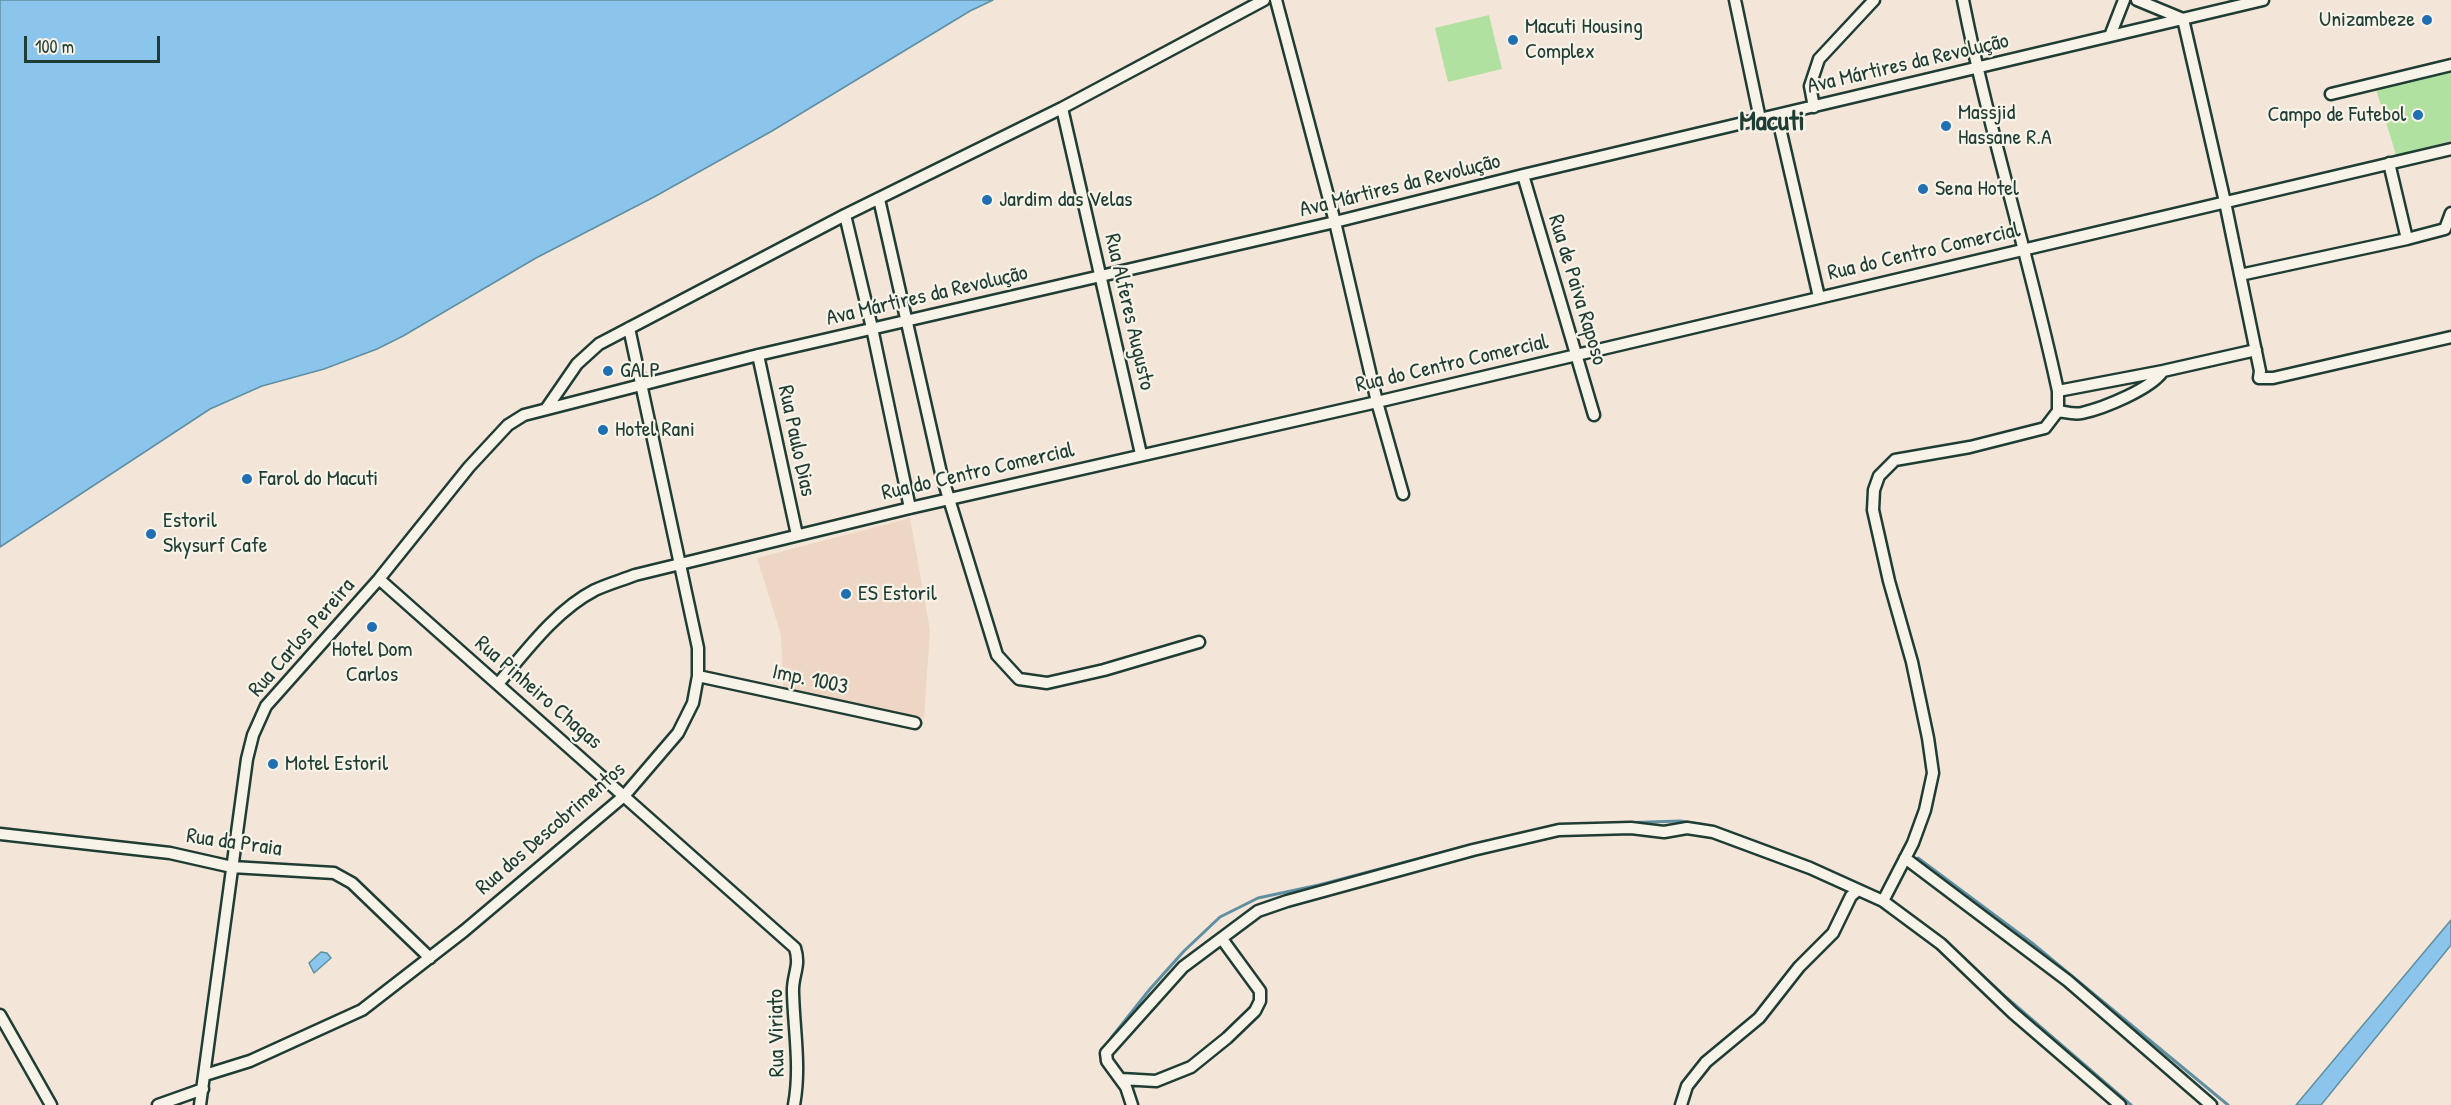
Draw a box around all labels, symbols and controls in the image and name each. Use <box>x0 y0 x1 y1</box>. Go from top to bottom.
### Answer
place label: Unizambeze <box>2319 7 2415 33</box>
marker: Unizambeze <box>2420 13 2434 27</box>
place label: Macuti Housing Complex <box>1525 14 1643 66</box>
scale bar <box>27 24 164 62</box>
street label: Ava Mártires da Revolução <box>1805 28 2011 100</box>
marker: Macuti Housing Complex <box>1506 33 1520 47</box>
text: 100 m <box>35 34 74 59</box>
place label: Massjid Hassane R.A <box>1958 100 2052 152</box>
place label: Campo de Futebol <box>2267 102 2406 128</box>
district label: Macuti <box>1739 106 1805 140</box>
marker: Campo de Futebol <box>2411 108 2425 122</box>
marker: Massjid Hassane R.A <box>1939 119 1953 133</box>
street label: Ava Mártires da Revolução <box>1297 148 1503 224</box>
place label: Sena Hotel <box>1935 176 2019 202</box>
marker: Sena Hotel <box>1916 182 1930 196</box>
place label: Jardim das Velas <box>999 187 1133 213</box>
marker: Jardim das Velas <box>980 193 994 207</box>
street label: Rua de Paiva Raposo <box>1542 212 1612 368</box>
street label: Rua do Centro Comercial <box>1825 217 2023 287</box>
street label: Rua Alferes Augusto <box>1098 231 1160 393</box>
street label: Ava Mártires da Revolução <box>824 260 1030 332</box>
street label: Rua do Centro Comercial <box>1353 329 1551 399</box>
place label: GALP <box>620 358 660 384</box>
marker: GALP <box>601 364 615 378</box>
street label: Rua Paulo Dias <box>771 383 821 499</box>
place label: Hotel Rani <box>615 417 695 443</box>
marker: Hotel Rani <box>596 423 610 437</box>
street label: Rua do Centro Comercial <box>879 437 1077 507</box>
place label: Farol do Macuti <box>259 466 378 492</box>
marker: Farol do Macuti <box>240 472 254 486</box>
place label: Estoril Skysurf Cafe <box>163 508 268 560</box>
marker: Estoril Skysurf Cafe <box>144 527 158 541</box>
street label: Rua Carlos Pereira <box>243 573 361 703</box>
place label: ES Estoril <box>858 581 937 607</box>
marker: ES Estoril <box>839 587 853 601</box>
marker: Hotel Dom Carlos <box>365 620 379 634</box>
street label: Rua Pinheiro Chagas <box>469 631 607 755</box>
place label: Hotel Dom Carlos <box>332 637 412 688</box>
street label: Imp. 1003 <box>770 659 850 701</box>
place label: Motel Estoril <box>285 751 388 777</box>
marker: Motel Estoril <box>266 757 280 771</box>
street label: Rua dos Descobrimentos <box>471 757 631 901</box>
street label: Rua da Praia <box>185 823 283 863</box>
street label: Rua Viriato <box>763 989 791 1077</box>

